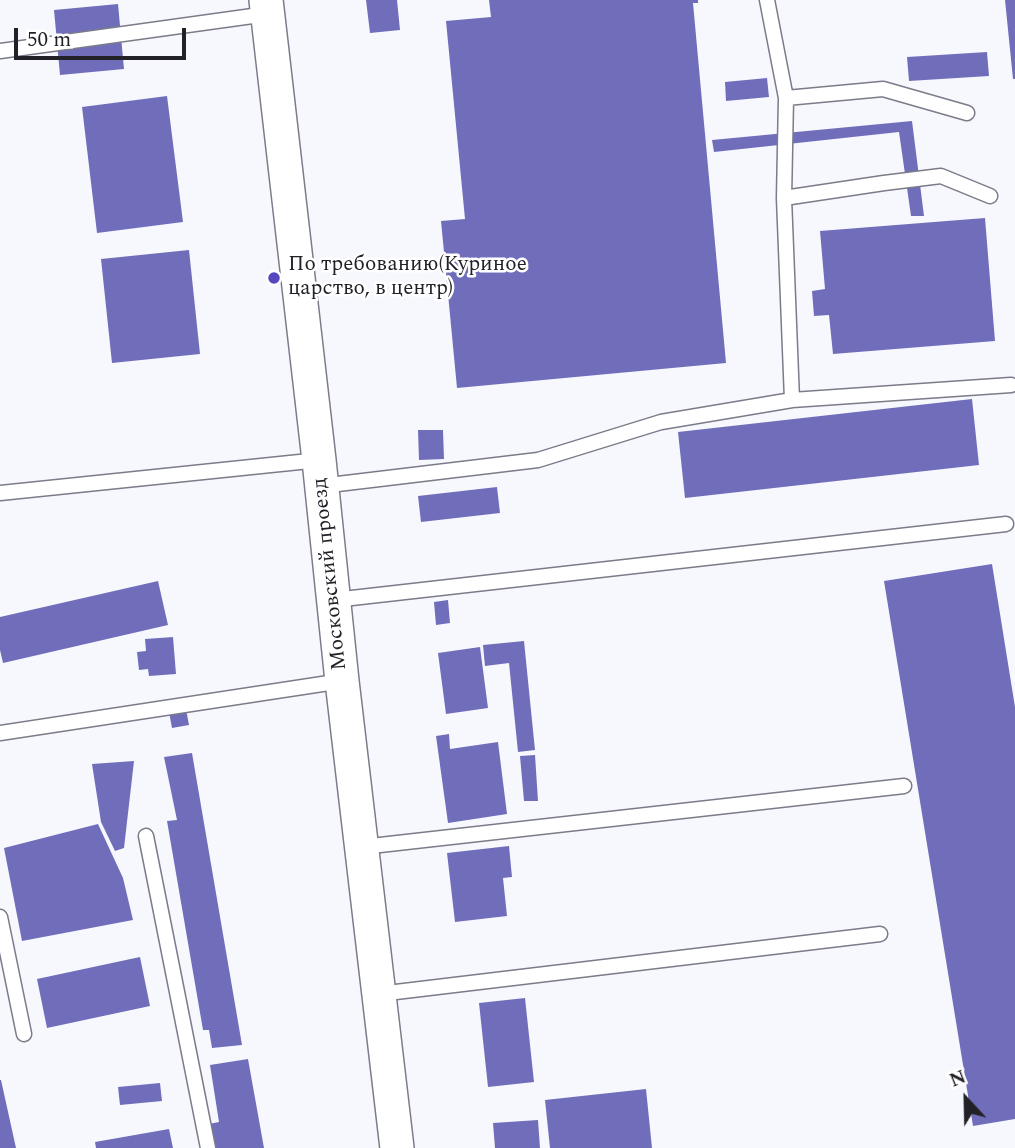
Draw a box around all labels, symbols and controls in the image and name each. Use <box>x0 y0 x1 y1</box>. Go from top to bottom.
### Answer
scale bar <box>18 14 189 58</box>
text: 50 m <box>27 24 71 56</box>
place label: По требованию(Куриное царство, в центр) <box>288 253 527 303</box>
marker: По требованию(Куриное царство, в центр) <box>266 270 282 286</box>
street label: Московский проезд <box>308 476 354 672</box>
text: N <box>945 1063 971 1095</box>
north arrow <box>931 1064 1001 1134</box>

